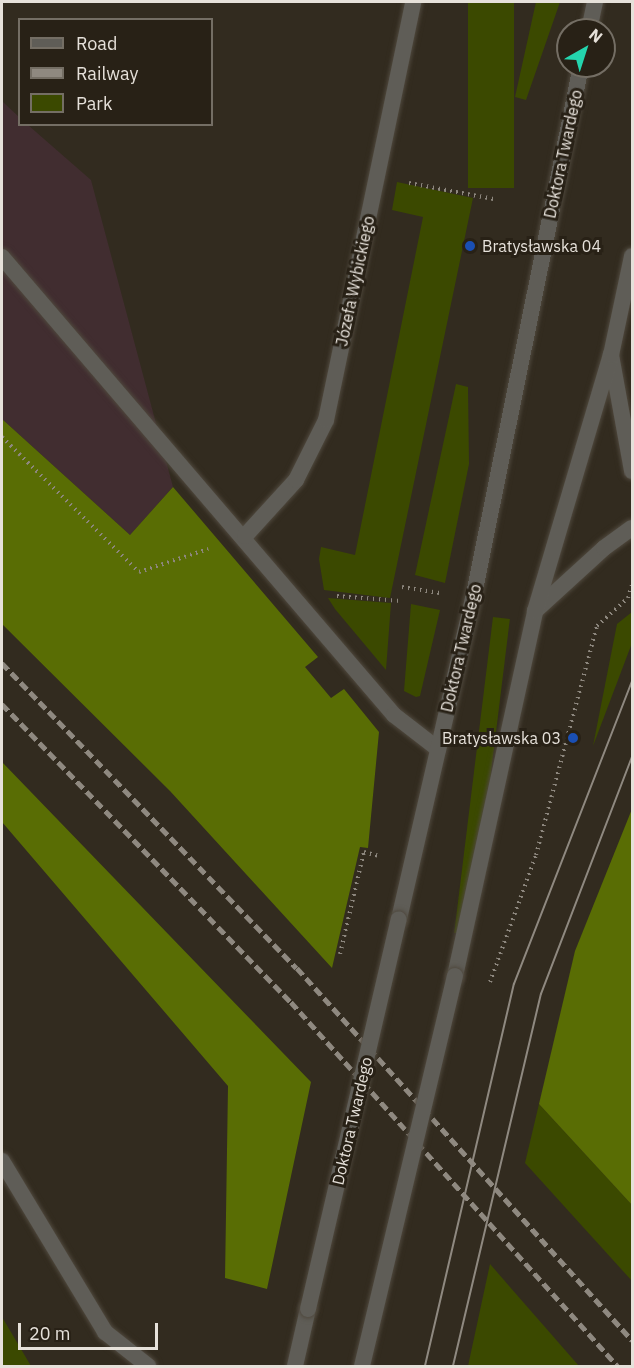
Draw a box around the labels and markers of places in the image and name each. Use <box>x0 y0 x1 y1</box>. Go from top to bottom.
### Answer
place label: Bratysławska 04 <box>482 236 601 256</box>
marker: Bratysławska 04 <box>463 239 477 253</box>
place label: Bratysławska 03 <box>442 728 561 748</box>
marker: Bratysławska 03 <box>566 731 580 745</box>

